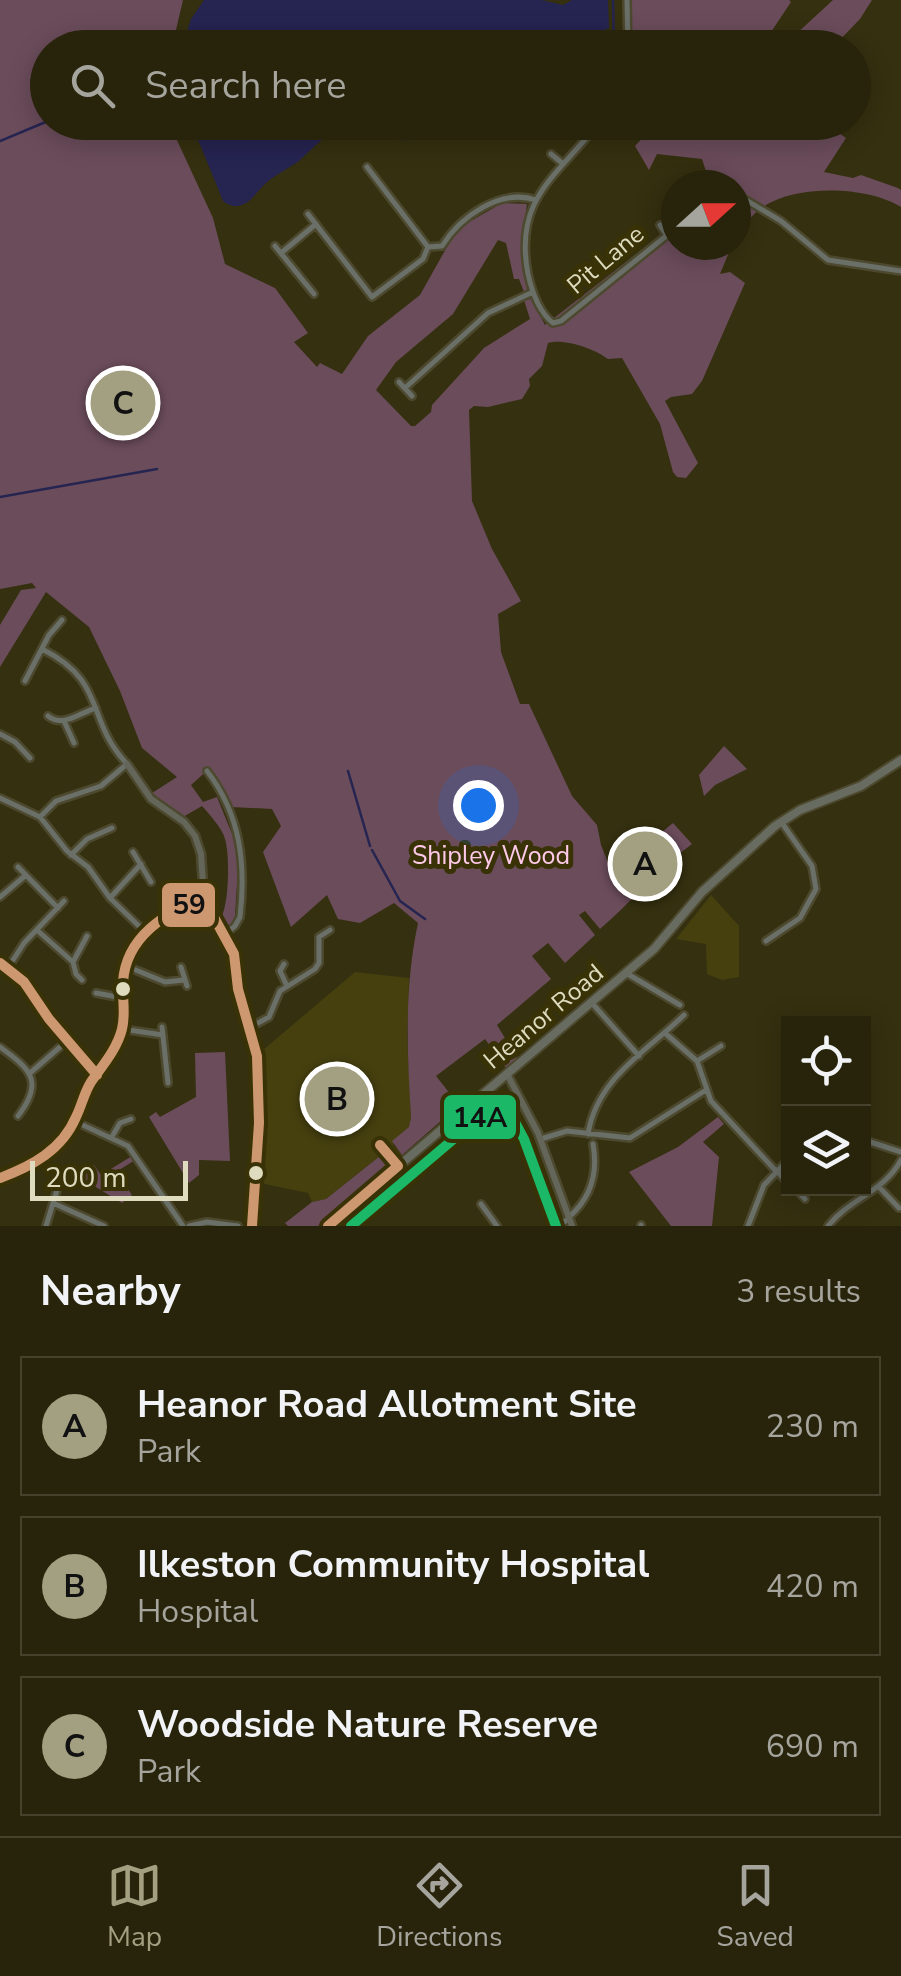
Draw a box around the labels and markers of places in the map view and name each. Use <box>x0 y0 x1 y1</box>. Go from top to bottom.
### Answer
pin: C <box>90 366 156 440</box>
pin: A <box>612 826 678 902</box>
unlabelled marker <box>113 979 133 999</box>
pin: B <box>304 1062 370 1136</box>
unlabelled marker <box>246 1163 266 1183</box>

